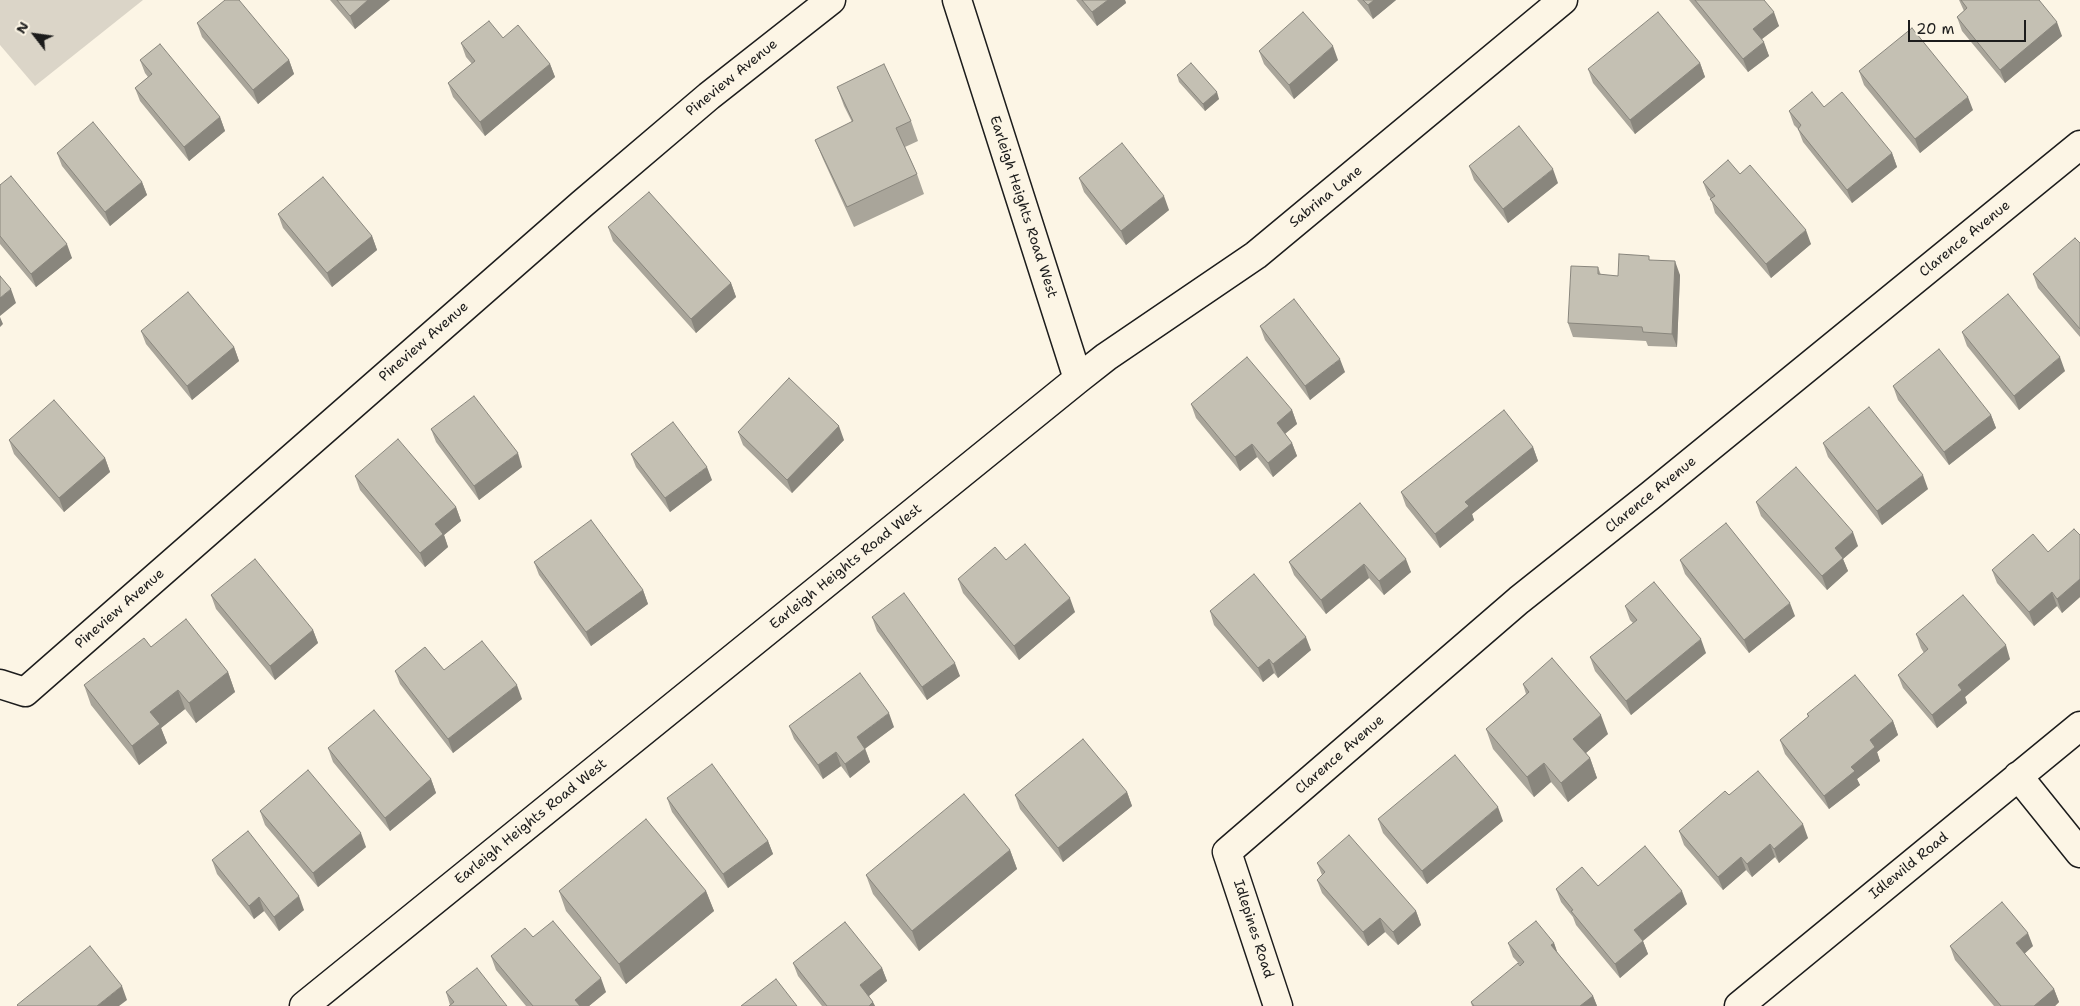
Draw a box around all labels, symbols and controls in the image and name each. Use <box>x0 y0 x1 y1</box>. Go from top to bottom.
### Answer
north arrow <box>10 10 60 60</box>
scale bar <box>1910 10 2028 42</box>
text: N <box>11 18 33 37</box>
text: 20 m <box>1916 19 1955 39</box>
street label: Pineview Avenue <box>683 36 781 120</box>
street label: Earleigh Heights Road West <box>986 114 1060 300</box>
street label: Sabrina Lane <box>1286 162 1366 232</box>
street label: Clarence Avenue <box>1916 197 2014 281</box>
street label: Pineview Avenue <box>376 299 472 385</box>
street label: Clarence Avenue <box>1602 453 1700 537</box>
street label: Earleigh Heights Road West <box>767 500 925 634</box>
street label: Pineview Avenue <box>72 566 168 652</box>
street label: Clarence Avenue <box>1292 712 1388 798</box>
street label: Earleigh Heights Road West <box>452 755 610 889</box>
street label: Idlewild Road <box>1866 829 1952 903</box>
street label: Idlepines Road <box>1229 878 1277 980</box>

